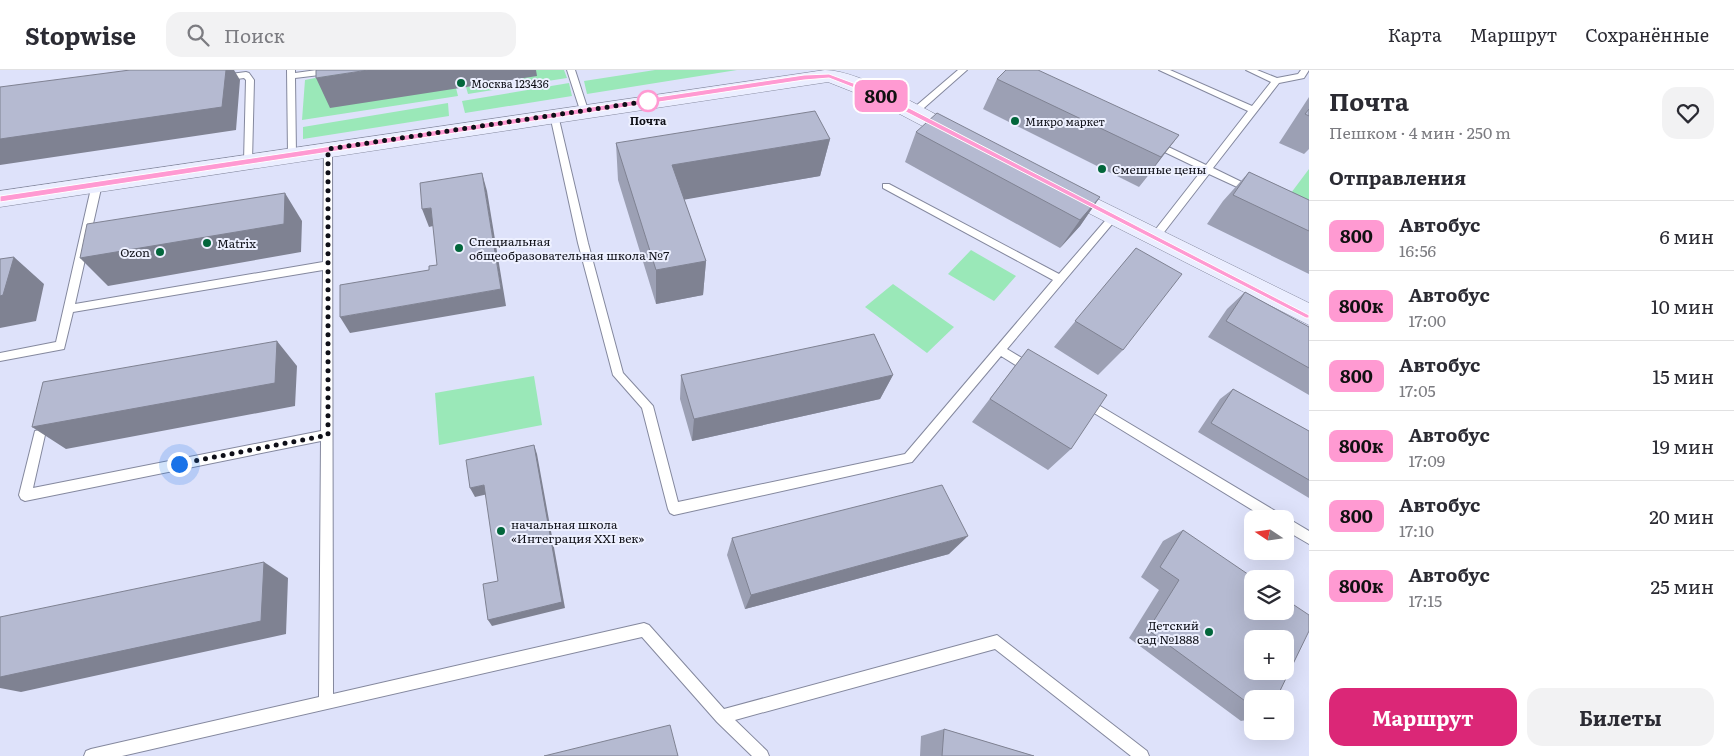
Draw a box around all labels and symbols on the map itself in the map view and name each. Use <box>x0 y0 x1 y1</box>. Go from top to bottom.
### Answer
place label: Москва 123436 <box>471 75 549 91</box>
marker: Москва 123436 <box>455 77 467 89</box>
line badge: 800 <box>852 80 910 112</box>
marker: Почта <box>637 90 659 112</box>
place label: Почта <box>630 112 667 128</box>
place label: Микро маркет <box>1025 113 1106 129</box>
marker: Микро маркет <box>1009 115 1021 127</box>
place label: Смешные цены <box>1112 160 1206 178</box>
marker: Смешные цены <box>1096 163 1108 175</box>
place label: Специальная общеобразовательная школа №7 <box>469 232 669 264</box>
place label: Matrix <box>217 234 256 252</box>
marker: Matrix <box>201 237 213 249</box>
marker: Специальная общеобразовательная школа №7 <box>453 242 465 254</box>
place label: Ozon <box>120 243 150 261</box>
marker: Ozon <box>154 246 166 258</box>
your location <box>167 452 192 477</box>
north arrow <box>1244 510 1294 560</box>
place label: начальная школа «Интеграция XXI век» <box>511 515 644 547</box>
marker: начальная школа «Интеграция XXI век» <box>495 525 507 537</box>
place label: Детский сад №1888 <box>1137 616 1199 648</box>
marker: Детский сад №1888 <box>1203 626 1215 638</box>

